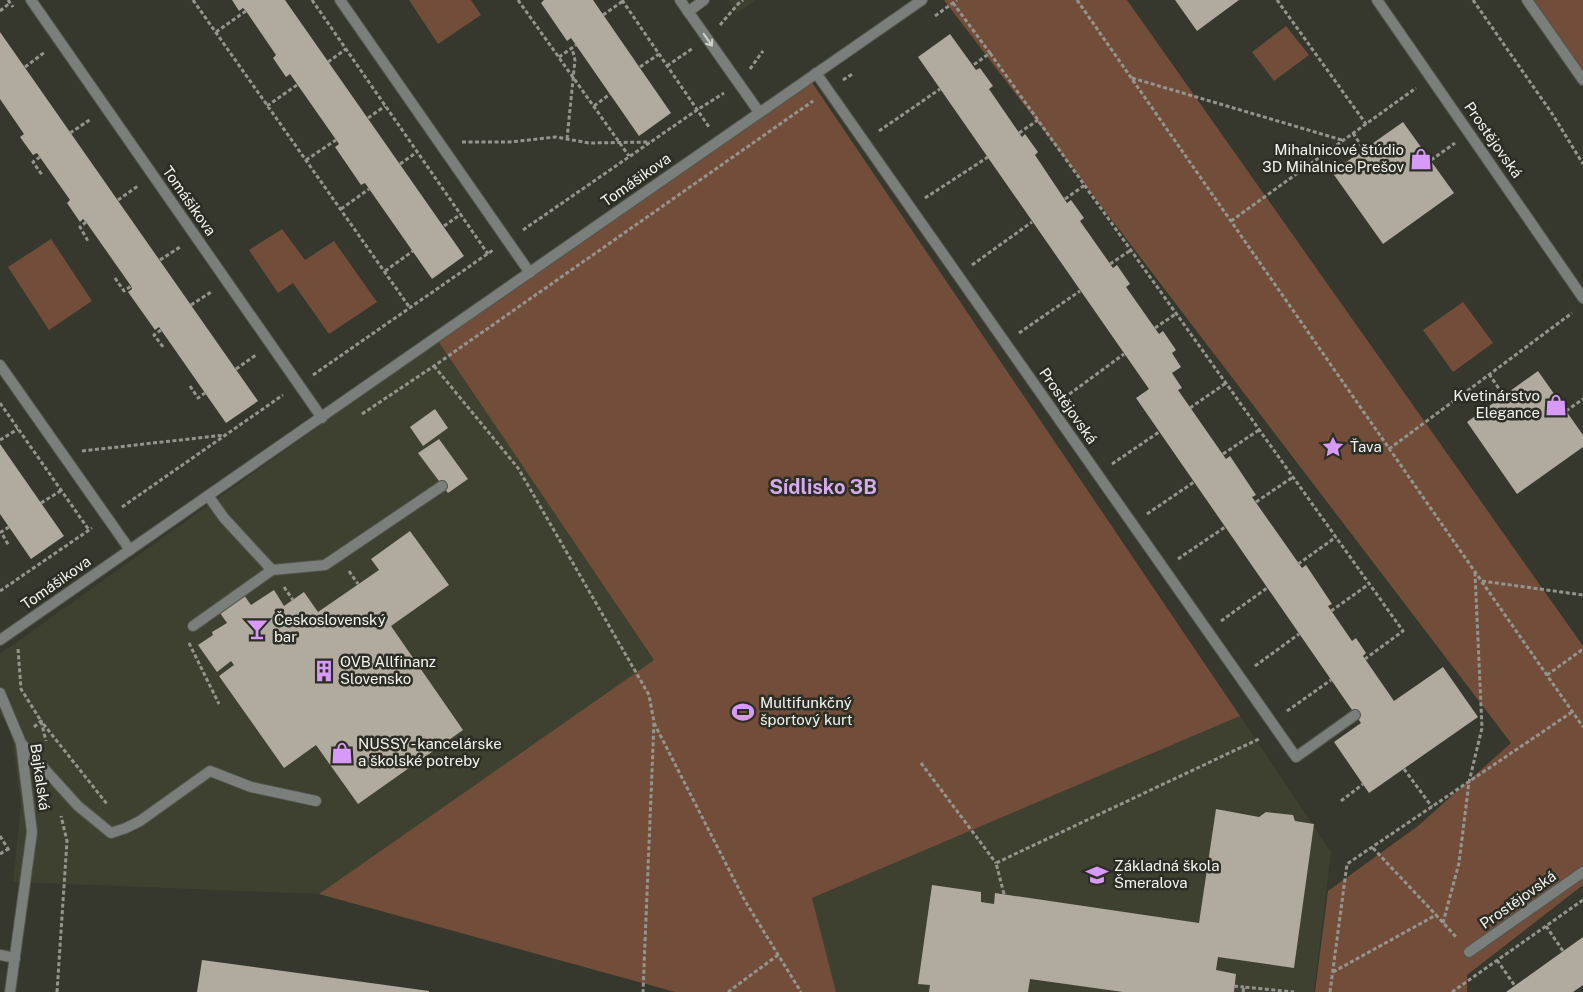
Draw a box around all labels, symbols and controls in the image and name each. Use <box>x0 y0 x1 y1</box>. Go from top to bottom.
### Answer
one-way arrow <box>703 33 713 47</box>
street label: Prostějovská <box>1461 98 1526 181</box>
place label: Mihalnicové štúdio 3D Mihalnice Prešov <box>1262 141 1404 175</box>
shop icon: Mihalnicové štúdio 3D Mihalnice Prešov <box>1408 146 1434 172</box>
street label: Tomášikova <box>598 149 674 210</box>
street label: Tomášikova <box>159 163 220 239</box>
street label: Prostějovská <box>1036 364 1101 447</box>
place label: Kvetinárstvo Elegance <box>1453 387 1540 421</box>
shop icon: Kvetinárstvo Elegance <box>1543 392 1569 418</box>
place icon: Ťava <box>1320 434 1346 460</box>
place label: Ťava <box>1350 438 1382 455</box>
district label: Sídlisko 3B <box>769 475 877 499</box>
street label: Tomášikova <box>18 552 94 613</box>
place label: Československý bar <box>274 611 386 645</box>
bar icon: Československý bar <box>244 616 270 642</box>
place label: OVB Allfinanz Slovensko <box>340 653 436 687</box>
building icon: OVB Allfinanz Slovensko <box>311 658 337 684</box>
place label: Multifunkčný športový kurt <box>760 694 853 728</box>
sports icon: Multifunkčný športový kurt <box>730 699 756 725</box>
place label: NUSSY - kancelárske a školské potreby <box>358 735 502 769</box>
shop icon: NUSSY - kancelárske a školské potreby <box>329 740 355 766</box>
street label: Bajkalská <box>27 742 54 811</box>
place label: Základná škola Šmeralova <box>1114 857 1220 891</box>
school or university icon: Základná škola Šmeralova <box>1084 862 1110 888</box>
street label: Prostějovská <box>1476 867 1559 932</box>

